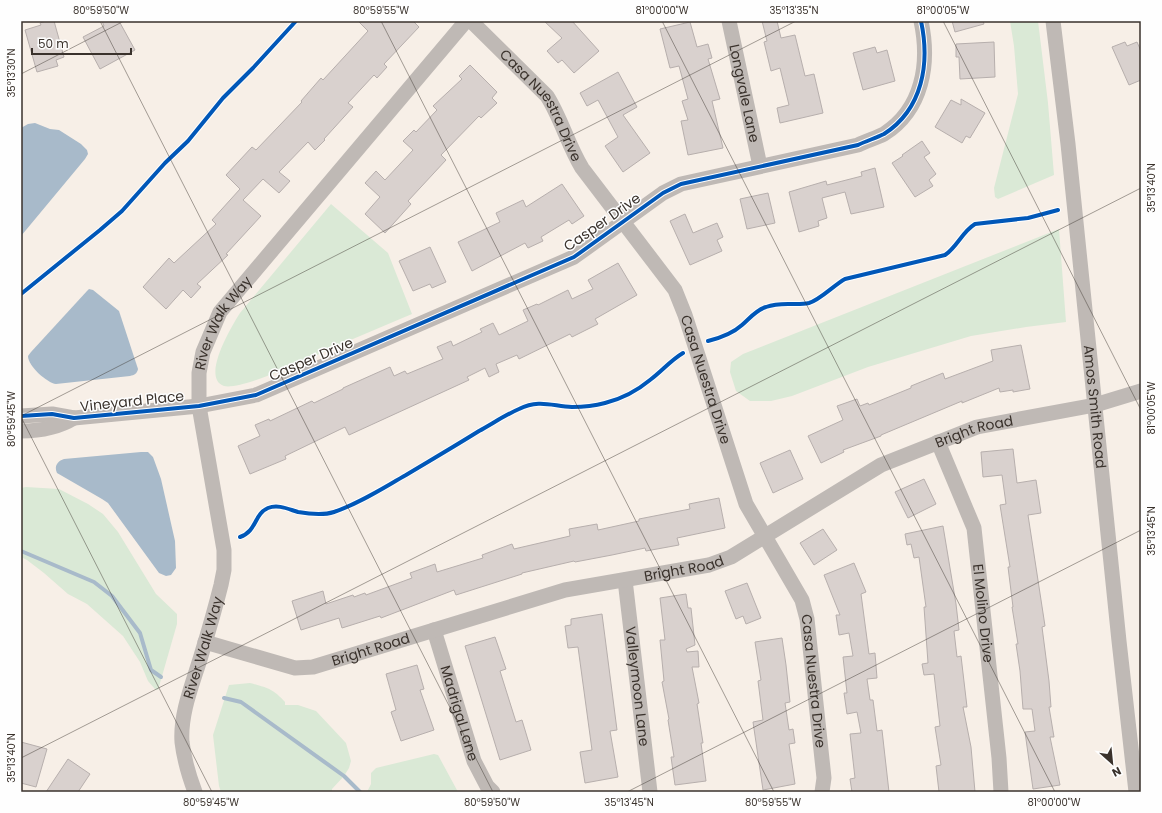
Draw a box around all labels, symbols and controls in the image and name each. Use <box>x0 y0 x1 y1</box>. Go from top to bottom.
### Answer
text: 80°59'50"W <box>73 3 129 18</box>
text: 80°59'55"W <box>353 3 409 18</box>
text: 81°00'00"W <box>636 3 689 18</box>
text: 35°13'35"N <box>769 3 819 18</box>
text: 81°00'05"W <box>917 3 970 18</box>
scale bar <box>32 30 131 56</box>
text: 50 m <box>38 35 69 52</box>
street label: Longvale Lane <box>724 42 765 145</box>
street label: Casa Nuestra Drive <box>495 45 587 165</box>
text: 35°13'30"N <box>4 48 19 98</box>
text: 35°13'40"N <box>1144 163 1159 213</box>
street label: Casper Drive <box>559 188 645 256</box>
street label: River Walk Way <box>190 271 257 372</box>
street label: Casa Nuestra Drive <box>676 313 736 447</box>
street label: Casper Drive <box>266 332 357 386</box>
street label: Amos Smith Road <box>1079 344 1111 470</box>
text: 81°00'05"W <box>1144 381 1159 435</box>
street label: Vineyard Place <box>79 386 185 416</box>
text: 80°59'45"W <box>4 391 19 447</box>
street label: Bright Road <box>932 410 1015 453</box>
text: 35°13'45"N <box>1144 506 1159 556</box>
street label: Bright Road <box>642 550 727 586</box>
street label: El Molino Drive <box>968 563 999 664</box>
street label: River Walk Way <box>178 594 228 701</box>
street label: Casa Nuestra Drive <box>797 613 831 749</box>
street label: Valleymoon Lane <box>621 625 655 748</box>
street label: Bright Road <box>329 628 412 671</box>
street label: Madrigal Lane <box>435 663 484 764</box>
text: 35°13'40"N <box>4 733 19 783</box>
north arrow <box>1092 743 1132 783</box>
text: N <box>1109 763 1124 781</box>
text: 80°59'45"W <box>183 795 239 810</box>
text: 80°59'50"W <box>464 795 520 810</box>
text: 35°13'45"N <box>604 795 654 810</box>
text: 80°59'55"W <box>745 795 801 810</box>
text: 81°00'00"W <box>1028 795 1081 810</box>

